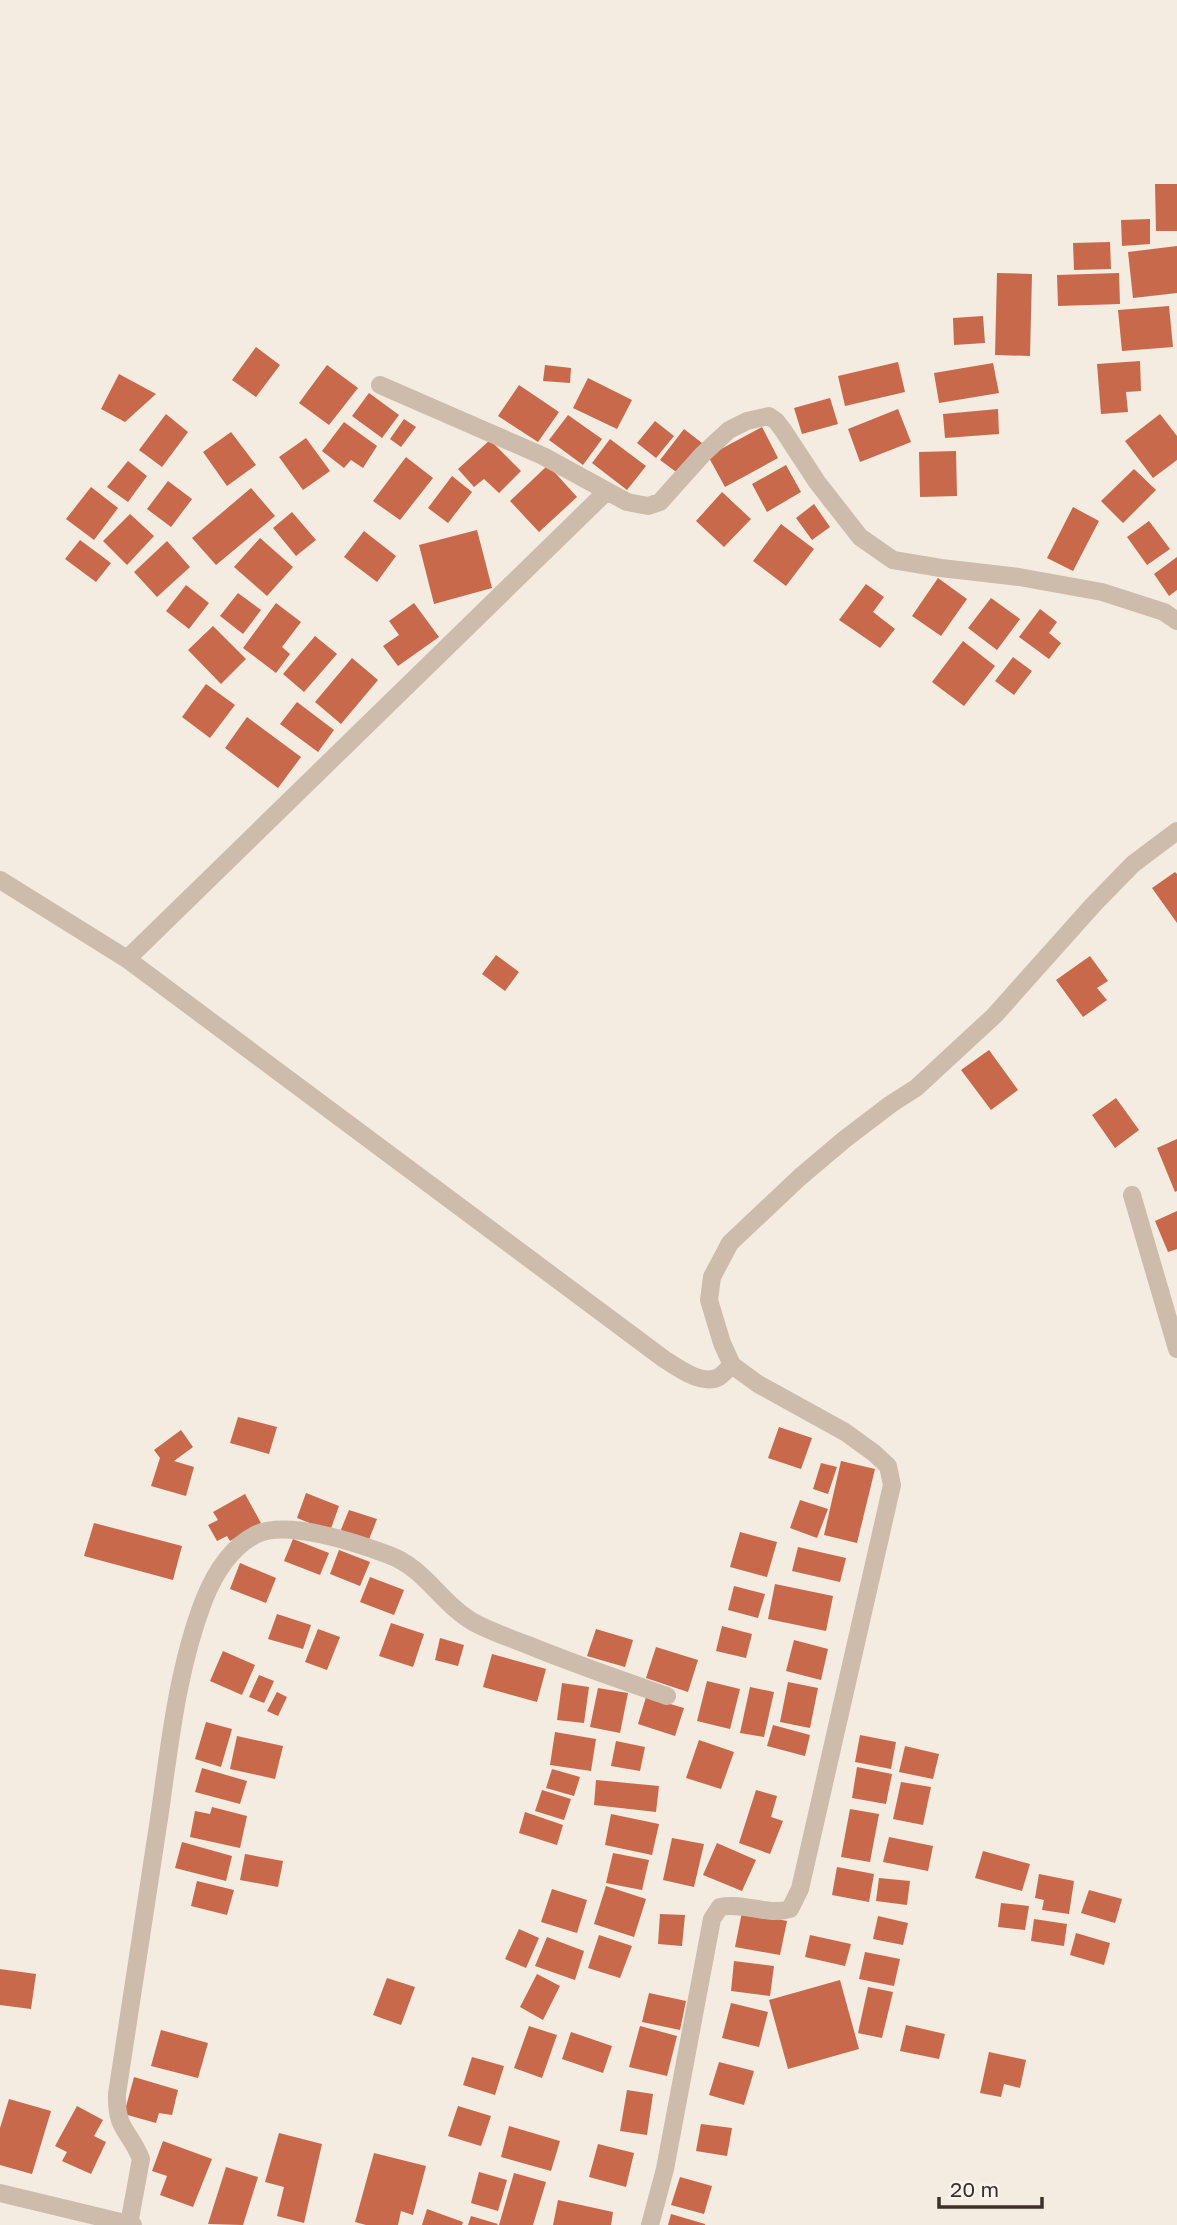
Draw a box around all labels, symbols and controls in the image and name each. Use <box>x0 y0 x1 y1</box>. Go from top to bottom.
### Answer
scale bar <box>939 2166 1042 2210</box>
text: 20 m <box>950 2176 999 2202</box>

